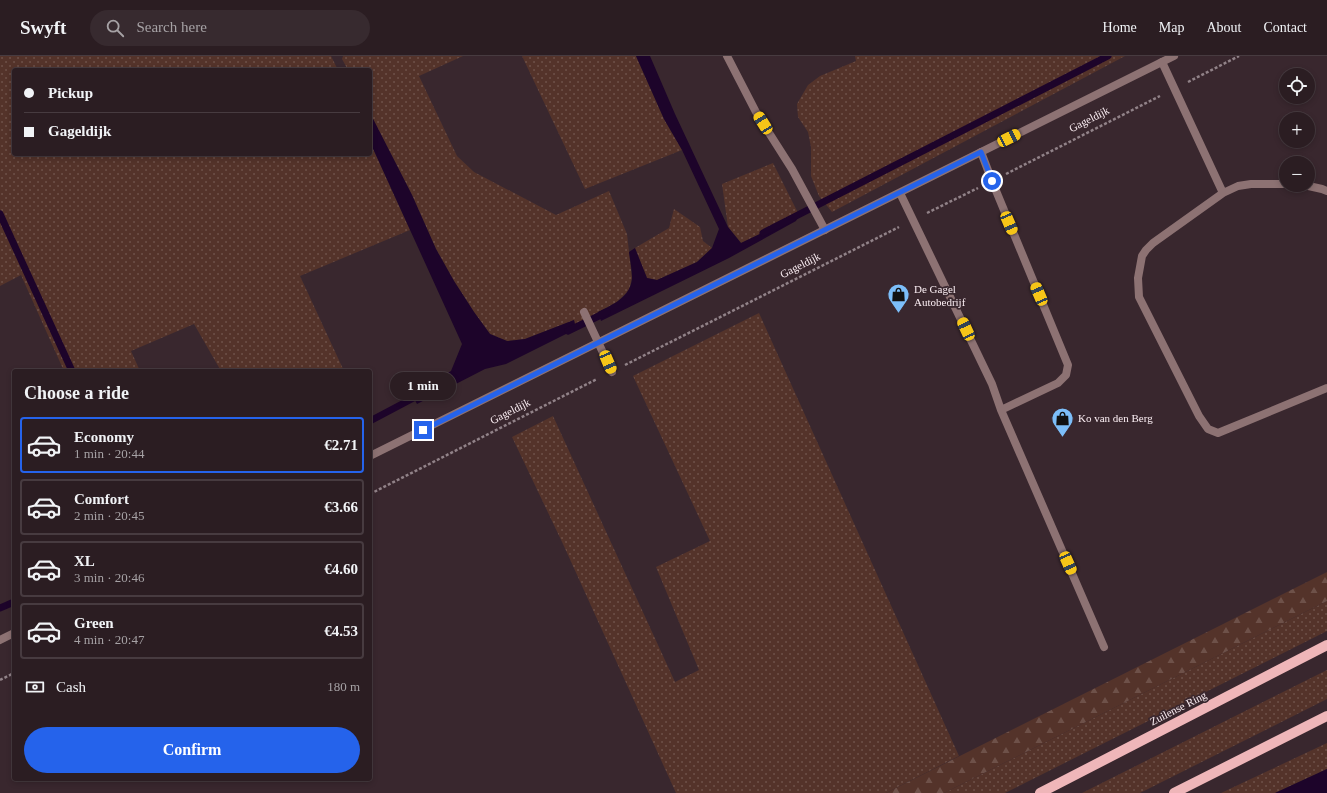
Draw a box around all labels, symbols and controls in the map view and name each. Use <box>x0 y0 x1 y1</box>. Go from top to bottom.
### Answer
search box <box>90 10 370 46</box>
text: Swyft <box>20 17 66 38</box>
icon: search <box>104 17 126 39</box>
text: Search here <box>136 19 207 35</box>
text: Home <box>1103 20 1137 35</box>
text: Map <box>1159 20 1184 35</box>
text: About <box>1206 20 1241 35</box>
text: Contact <box>1263 20 1307 35</box>
map controls <box>1279 68 1315 192</box>
button: locate <box>1279 68 1315 104</box>
text: Pickup <box>48 85 93 101</box>
street label: Gageldijk <box>1067 104 1111 134</box>
car <box>752 110 774 136</box>
button: + <box>1279 112 1315 148</box>
text: Gageldijk <box>48 123 111 139</box>
car <box>996 127 1022 149</box>
button: − <box>1279 156 1315 192</box>
route start <box>983 172 1001 190</box>
car <box>999 210 1019 236</box>
street label: Gageldijk <box>778 250 822 280</box>
car <box>1029 281 1049 307</box>
shop icon: De Gagel Autobedrijf <box>885 282 911 315</box>
place label: De Gagel Autobedrijf <box>914 283 966 308</box>
car <box>955 316 977 342</box>
car <box>598 349 618 375</box>
callout: 1 min <box>390 372 456 400</box>
text: 1 min <box>407 378 439 393</box>
text: Choose a ride <box>24 383 129 403</box>
street label: Gageldijk <box>488 396 532 426</box>
shop icon: Ko van den Berg <box>1049 405 1075 438</box>
place label: Ko van den Berg <box>1078 412 1153 424</box>
route end <box>414 421 432 439</box>
icon: car <box>26 427 62 463</box>
text: Economy <box>74 429 134 445</box>
text: €2.71 <box>324 437 358 453</box>
text: 1 min · 20:44 <box>74 446 144 461</box>
icon: car <box>26 489 62 525</box>
text: Comfort <box>74 491 129 507</box>
text: €3.66 <box>324 499 358 515</box>
text: 2 min · 20:45 <box>74 508 144 523</box>
car <box>1058 550 1078 576</box>
icon: car <box>26 551 62 587</box>
text: XL <box>74 553 95 569</box>
text: €4.60 <box>324 561 358 577</box>
text: 3 min · 20:46 <box>74 570 144 585</box>
icon: car <box>26 613 62 649</box>
text: Green <box>74 615 114 631</box>
text: €4.53 <box>324 623 358 639</box>
text: 4 min · 20:47 <box>74 632 144 647</box>
icon: cash <box>24 676 46 698</box>
text: Cash <box>56 679 86 695</box>
text: 180 m <box>327 679 360 694</box>
street label: Zuilense Ring <box>1148 688 1209 727</box>
button: Confirm <box>24 727 360 773</box>

